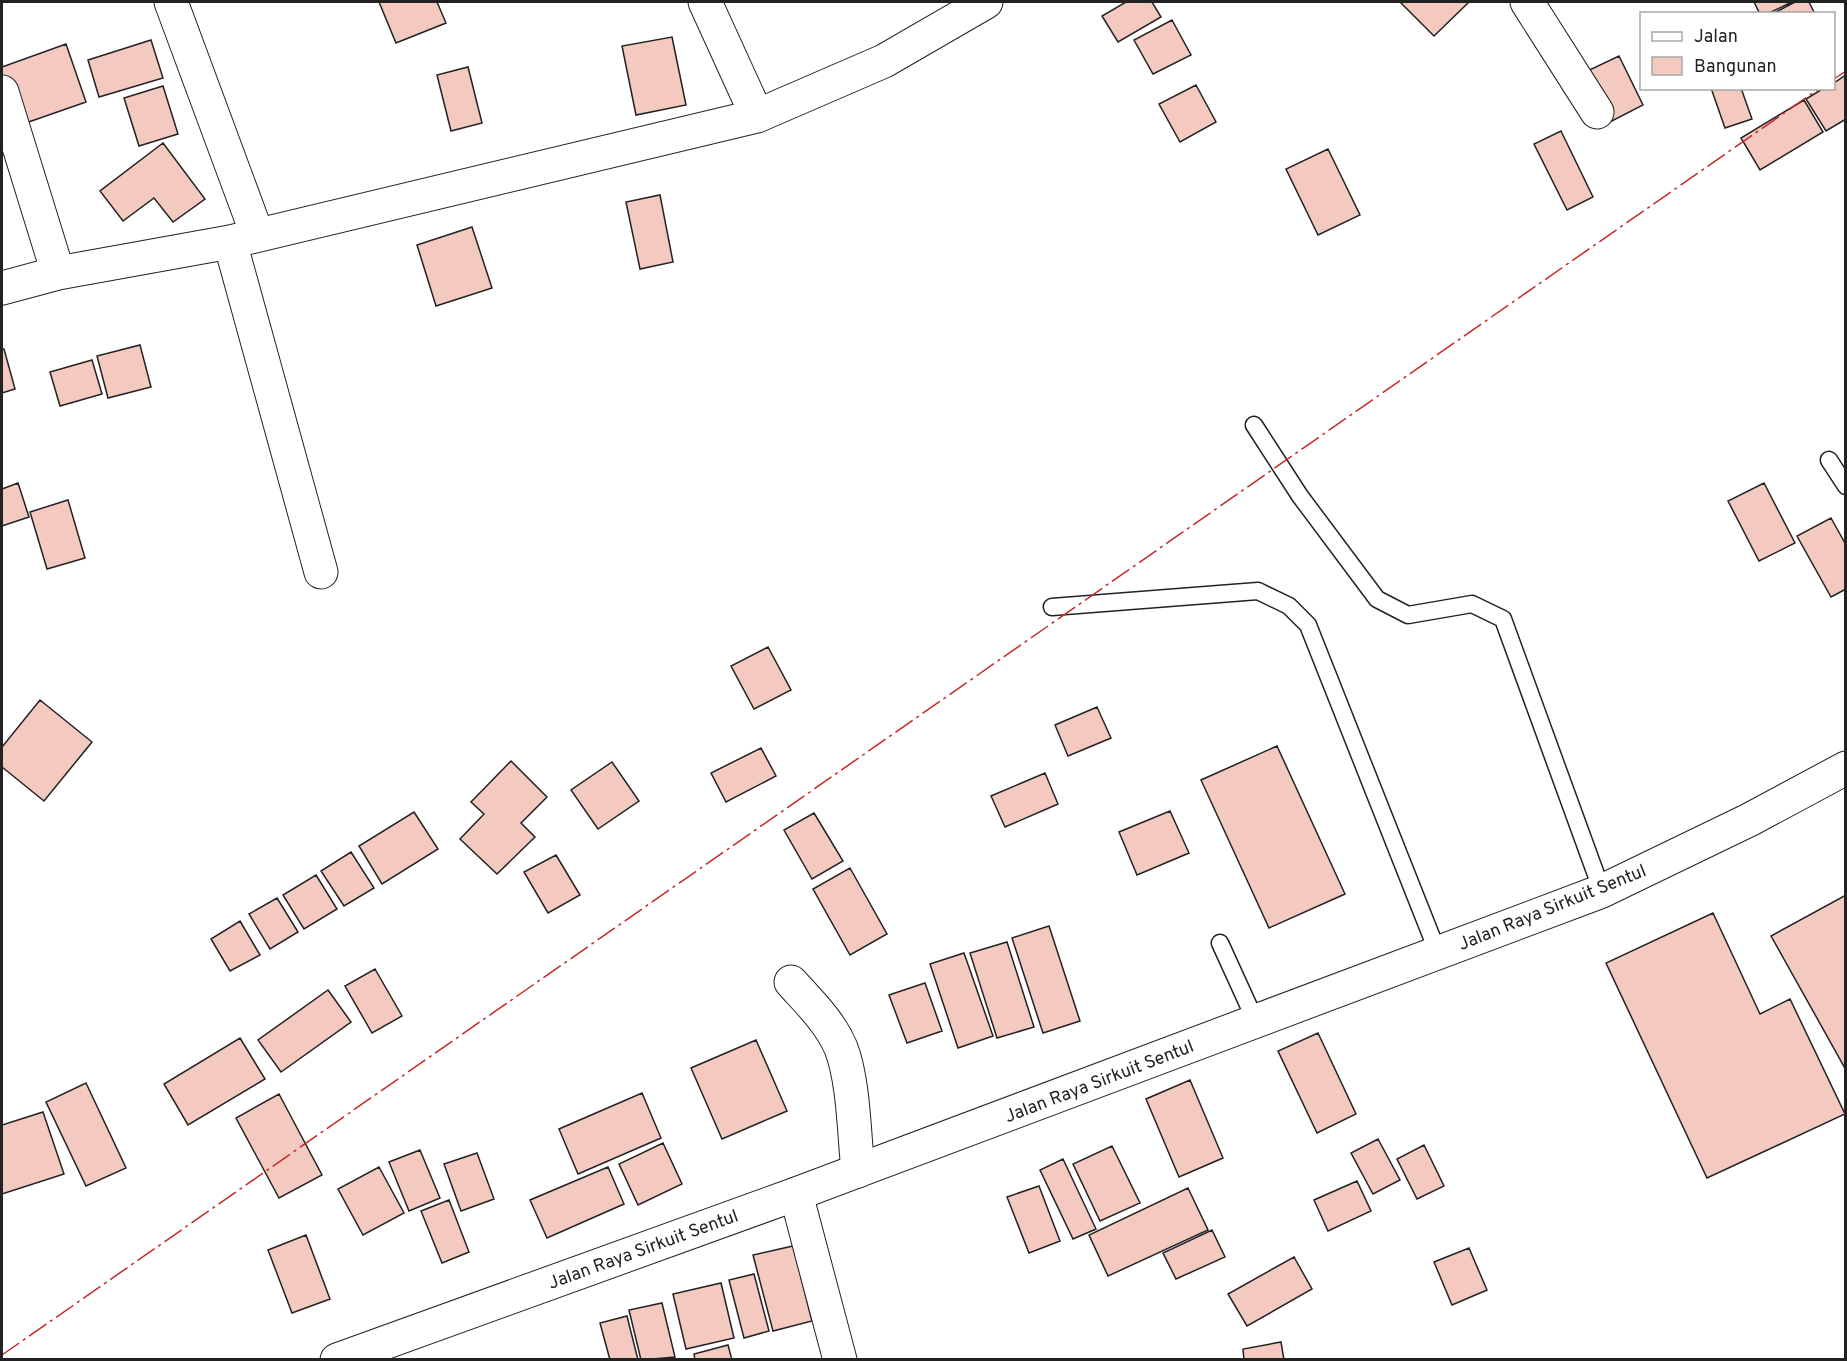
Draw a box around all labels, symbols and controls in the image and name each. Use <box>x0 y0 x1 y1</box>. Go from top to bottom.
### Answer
legend <box>1640 12 1835 90</box>
text: Jalan <box>1694 26 1738 49</box>
text: Bangunan <box>1694 56 1777 79</box>
street label: Jalan Raya Sirkuit Sentul <box>1455 860 1650 957</box>
street label: Jalan Raya Sirkuit Sentul <box>1002 1036 1197 1129</box>
street label: Jalan Raya Sirkuit Sentul <box>545 1205 742 1296</box>

